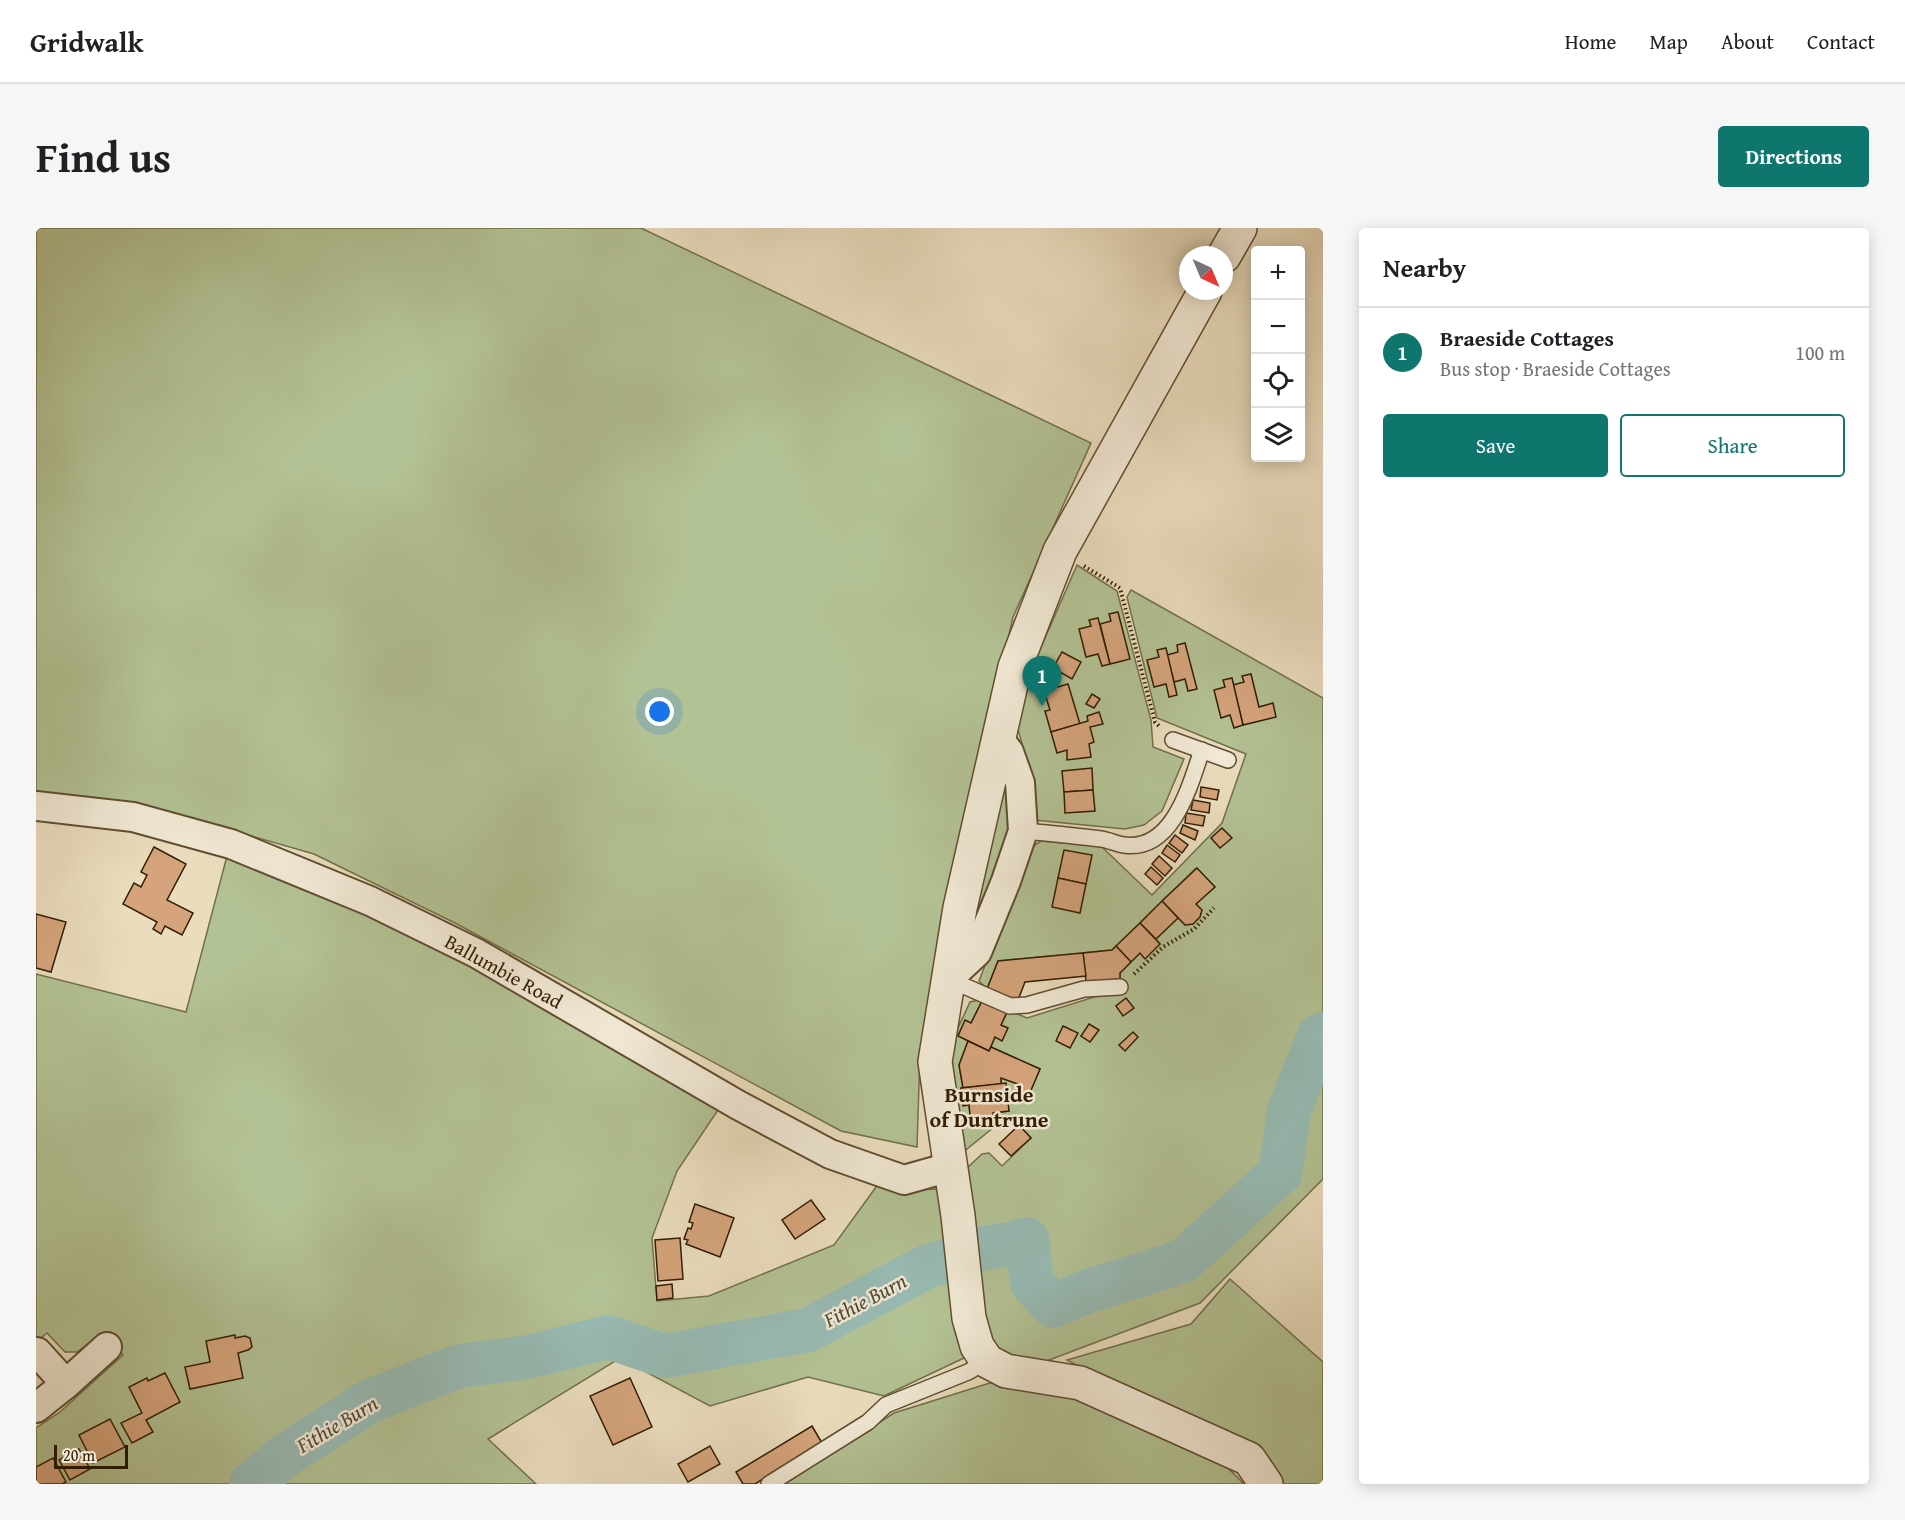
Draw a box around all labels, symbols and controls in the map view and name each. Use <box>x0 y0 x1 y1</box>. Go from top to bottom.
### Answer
text: Gridwalk <box>30 21 143 62</box>
text: Home <box>1565 26 1616 57</box>
text: Map <box>1649 26 1688 57</box>
text: About <box>1721 26 1774 57</box>
text: Contact <box>1807 26 1875 57</box>
text: Find us <box>36 126 171 187</box>
button: Directions <box>1718 126 1869 187</box>
north arrow <box>1179 246 1233 300</box>
map controls <box>1251 246 1305 462</box>
button: + <box>1251 246 1305 300</box>
text: Nearby <box>1383 248 1466 287</box>
button: − <box>1251 300 1305 354</box>
text: Braeside Cottages <box>1440 322 1614 354</box>
text: 1 <box>1397 338 1408 367</box>
text: 100 m <box>1795 338 1845 367</box>
button: locate <box>1251 354 1305 408</box>
text: Bus stop · Braeside Cottages <box>1440 354 1671 383</box>
button: layers <box>1251 408 1305 462</box>
button: Save <box>1383 414 1608 477</box>
button: Share <box>1620 414 1845 477</box>
pin: 1 <box>1022 656 1062 706</box>
your location <box>645 697 674 726</box>
street label: Ballumbie Road <box>440 927 569 1016</box>
district label: Burnside of Duntrune <box>929 1078 1049 1135</box>
water label: Fithie Burn <box>817 1265 912 1335</box>
water label: Fithie Burn <box>290 1387 384 1461</box>
scale bar <box>54 1442 128 1470</box>
text: 20 m <box>63 1443 95 1467</box>

